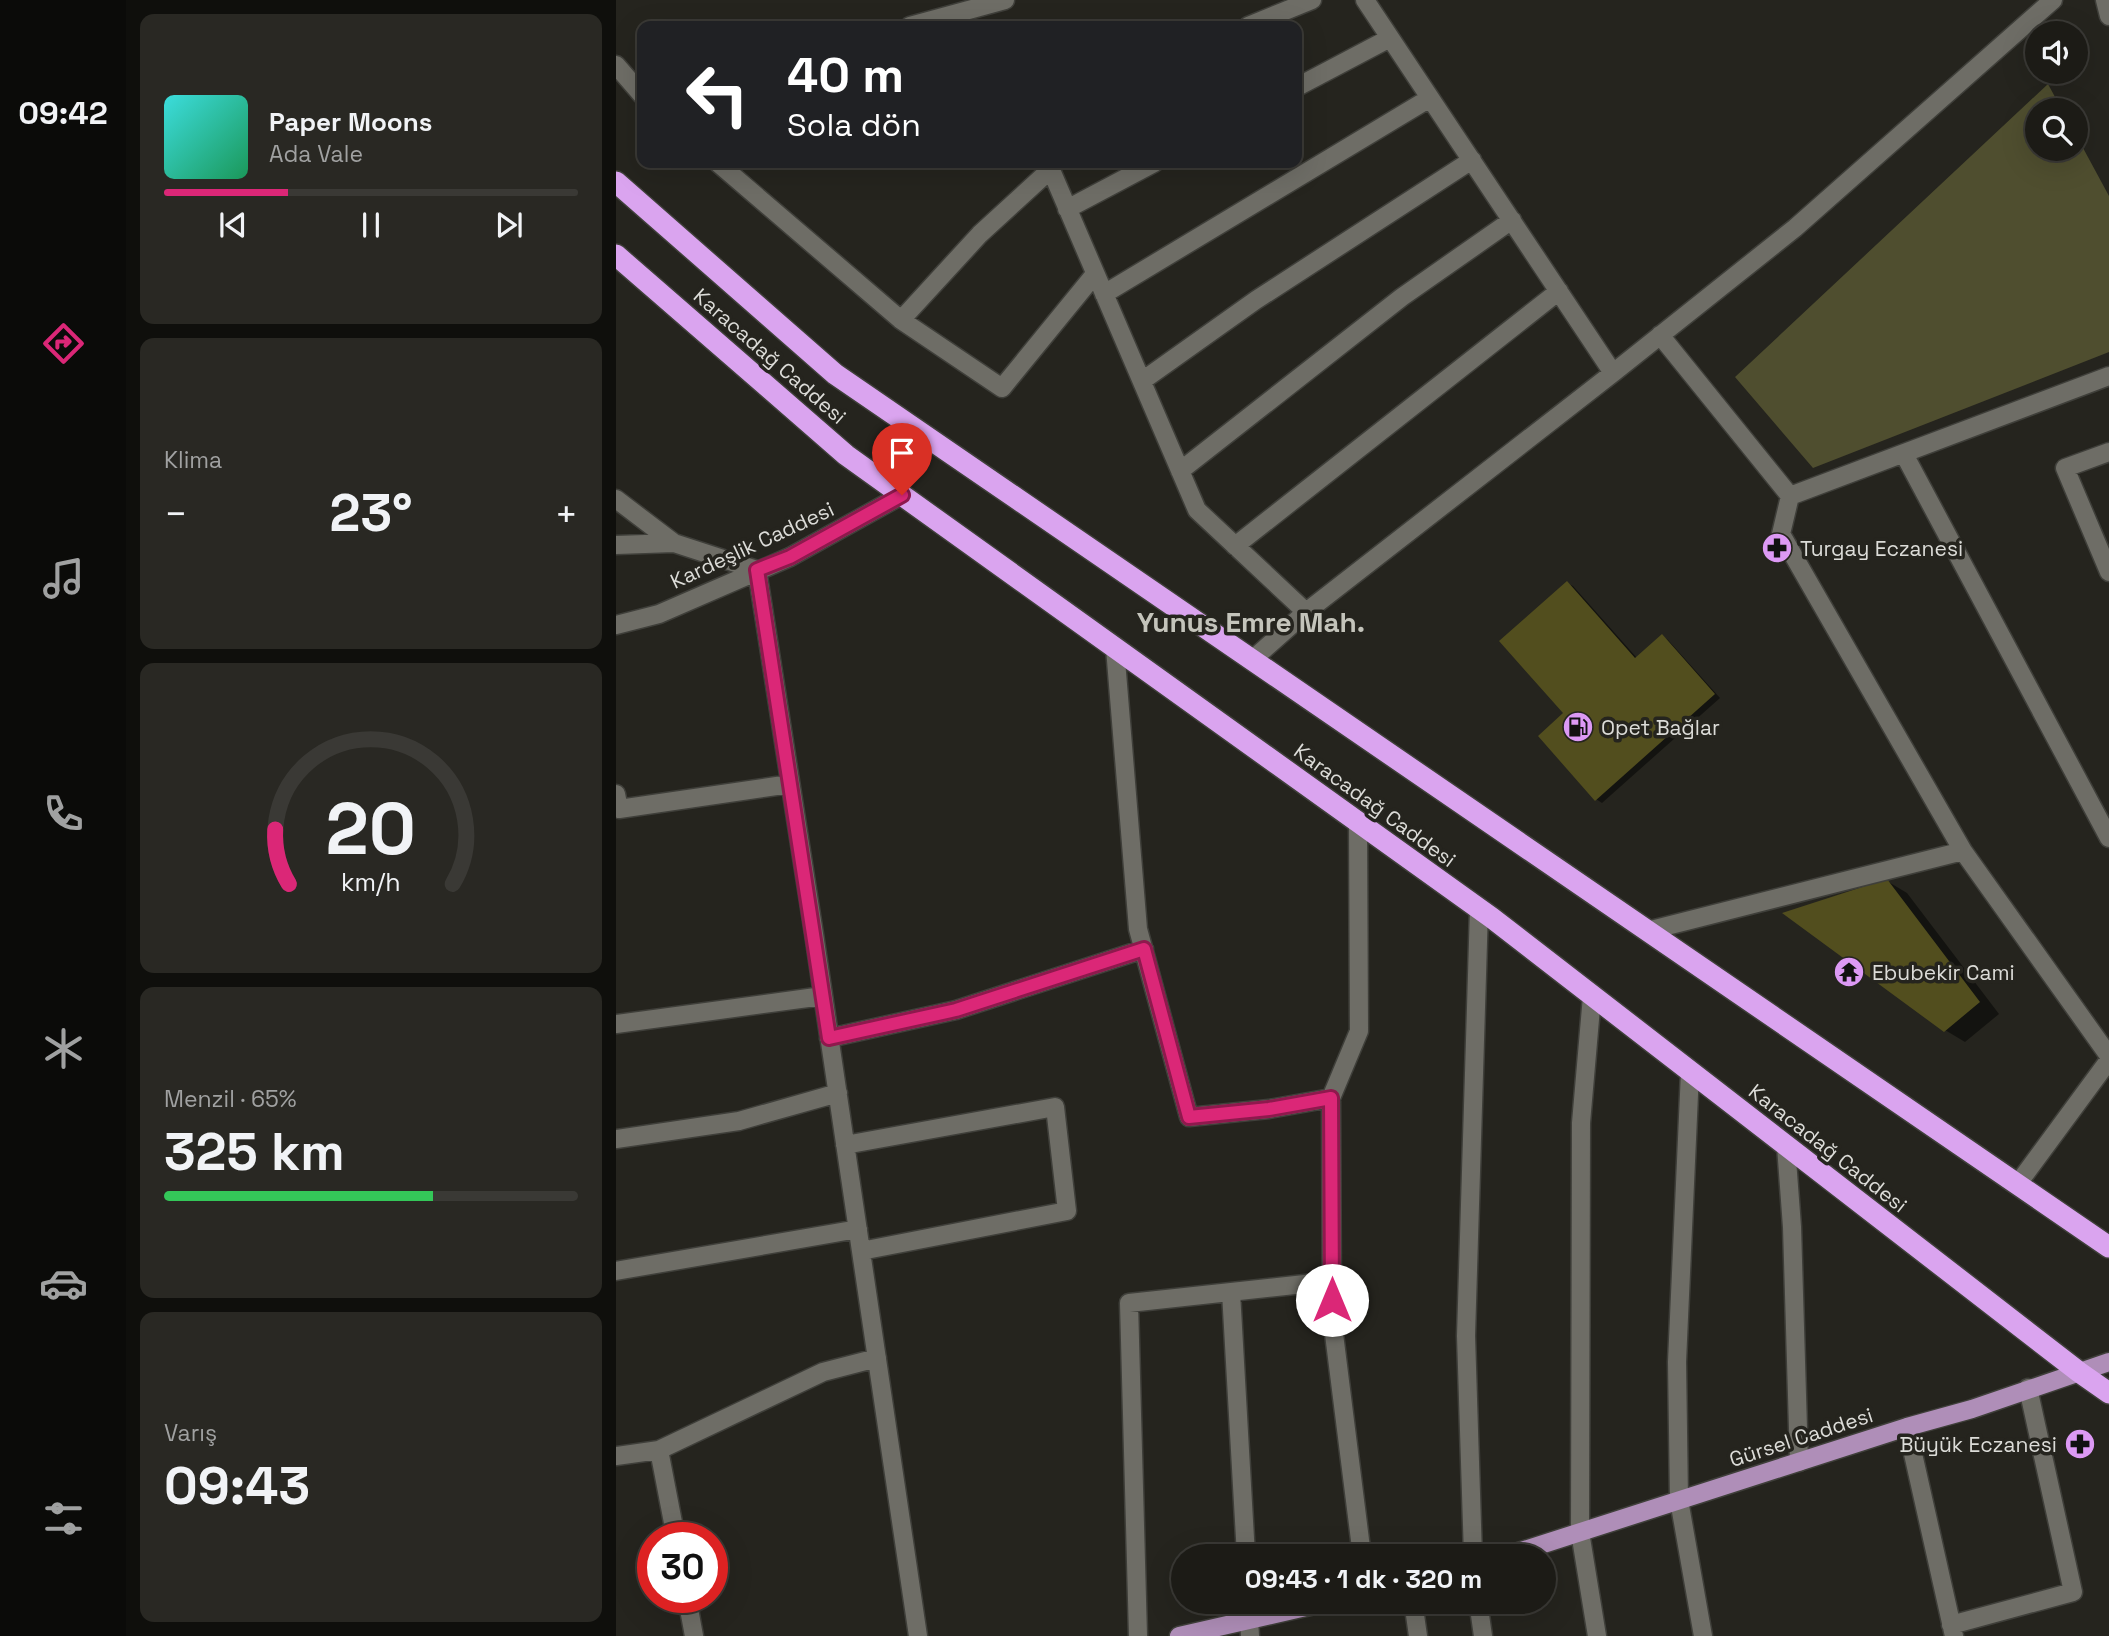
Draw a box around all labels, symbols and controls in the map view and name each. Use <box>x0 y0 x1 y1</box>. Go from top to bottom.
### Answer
map controls <box>2025 21 2088 161</box>
button: sound <box>2025 21 2088 84</box>
text: 40 m <box>787 44 904 106</box>
icon: left <box>672 49 763 140</box>
text: 09:42 <box>18 93 108 133</box>
button: search <box>2025 98 2088 161</box>
text: Paper Moons <box>269 105 432 139</box>
text: Sola dön <box>787 105 921 145</box>
text: Ada Vale <box>269 139 363 169</box>
icon: previous <box>214 206 252 244</box>
icon: pause <box>352 206 390 244</box>
icon: next <box>490 206 528 244</box>
street label: Karacadağ Caddesi <box>688 282 852 430</box>
icon: directions <box>39 319 88 368</box>
pin <box>872 423 932 495</box>
icon: arrive <box>883 434 921 472</box>
text: Klima <box>164 445 222 475</box>
text: 23° <box>330 480 413 546</box>
text: − <box>164 490 188 538</box>
text: + <box>554 490 578 538</box>
street label: Kardeşlik Caddesi <box>666 495 838 595</box>
pharmacy icon: Turgay Eczanesi <box>1760 531 1794 565</box>
place label: Turgay Eczanesi <box>1800 535 1963 562</box>
icon: music <box>39 554 88 603</box>
district label: Yunus Emre Mah. <box>1137 604 1365 640</box>
fuel station icon: Opet Bağlar <box>1561 710 1595 744</box>
place label: Opet Bağlar <box>1601 714 1720 741</box>
street label: Karacadağ Caddesi <box>1289 737 1461 873</box>
text: 20 <box>326 782 416 875</box>
icon: phone <box>39 789 88 838</box>
text: km/h <box>341 866 401 898</box>
temple icon: Ebubekir Cami <box>1832 955 1866 989</box>
place label: Ebubekir Cami <box>1872 959 2015 986</box>
icon: climate <box>39 1024 88 1073</box>
street label: Karacadağ Caddesi <box>1743 1078 1913 1218</box>
text: Menzil · 65% <box>164 1084 297 1114</box>
text: 325 km <box>164 1119 345 1185</box>
icon: car <box>39 1259 88 1308</box>
position arrow <box>1295 1263 1369 1337</box>
street label: Gürsel Caddesi <box>1726 1401 1876 1473</box>
text: Varış <box>164 1418 217 1448</box>
pharmacy icon: Büyük Eczanesi <box>2063 1427 2097 1461</box>
place label: Büyük Eczanesi <box>1899 1431 2057 1458</box>
text: 09:43 <box>164 1453 310 1519</box>
icon: filters <box>39 1494 88 1543</box>
speed limit sign: 30 <box>637 1522 728 1613</box>
text: 09:43 · 1 dk · 320 m <box>1245 1562 1482 1596</box>

